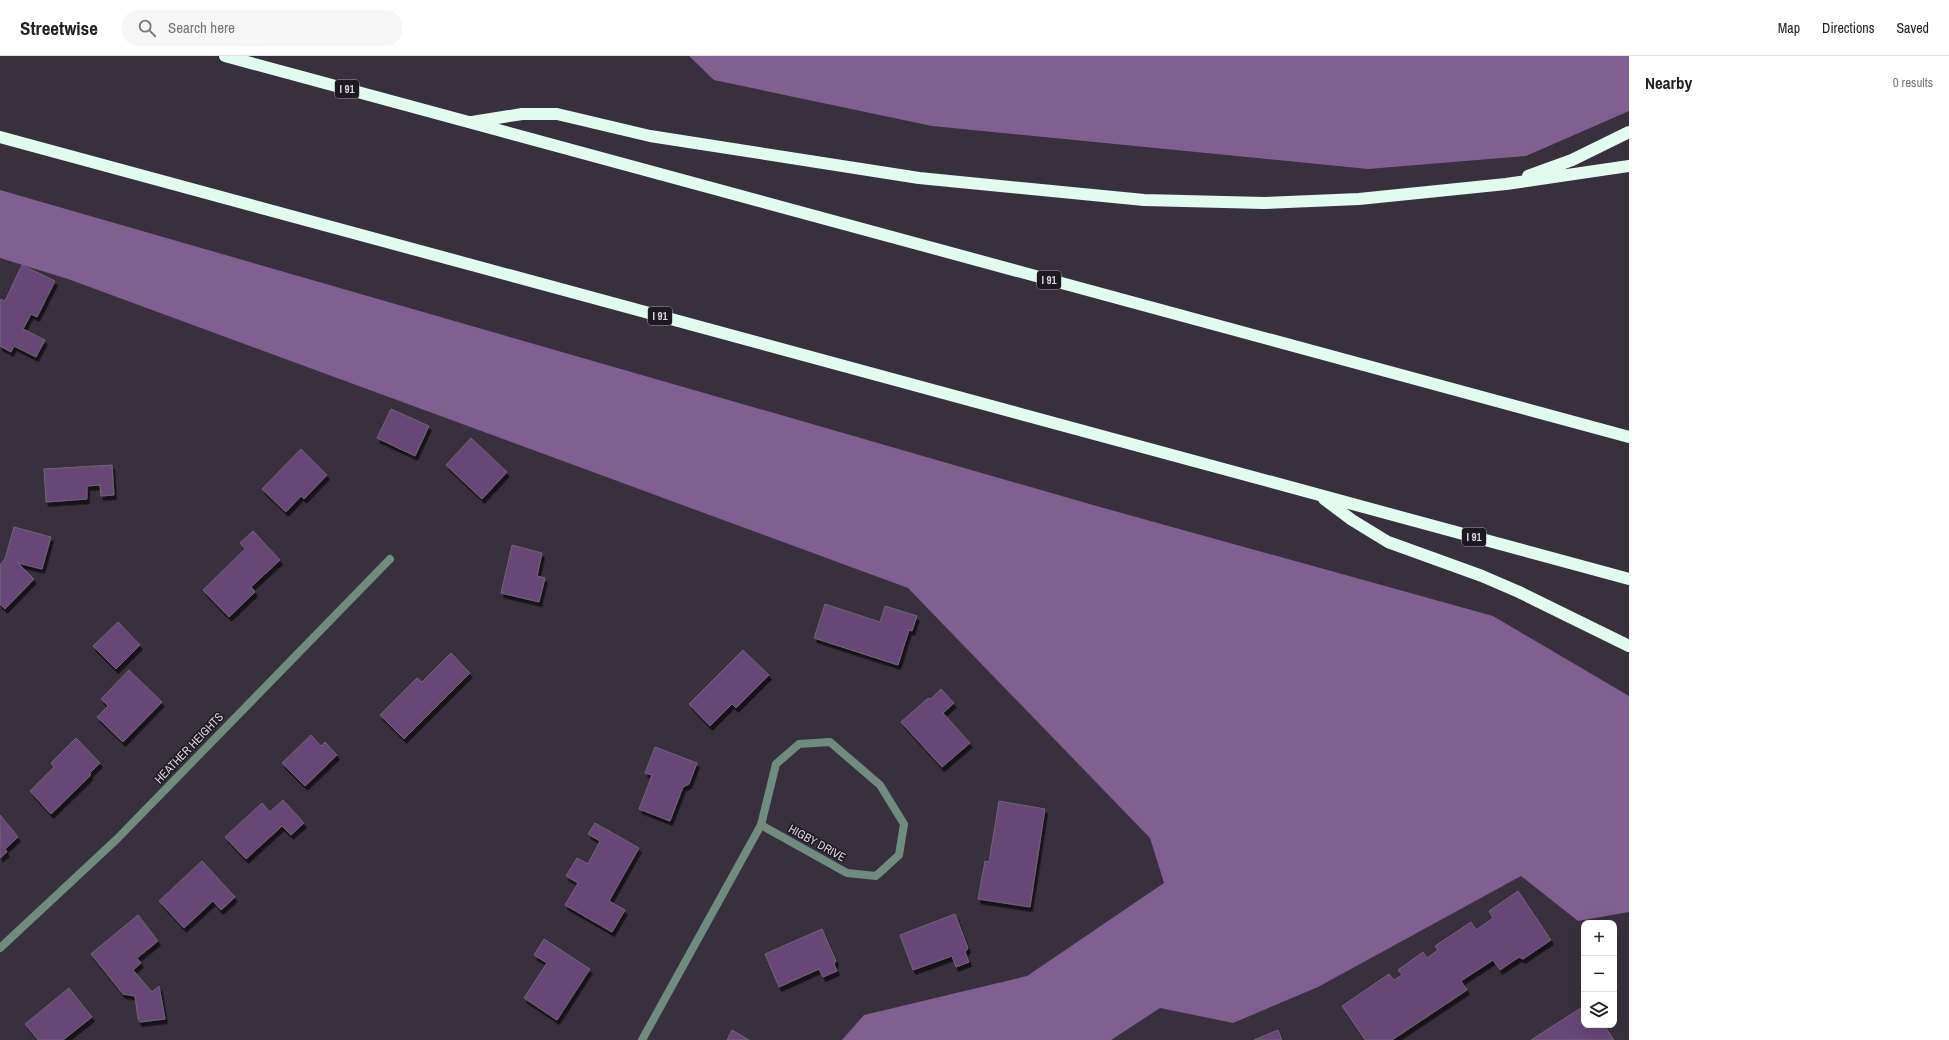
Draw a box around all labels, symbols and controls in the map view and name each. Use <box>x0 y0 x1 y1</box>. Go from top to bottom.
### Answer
search box <box>122 10 402 46</box>
text: Streetwise <box>20 15 98 41</box>
icon: search <box>136 17 158 39</box>
text: Search here <box>168 17 235 38</box>
text: Map <box>1778 19 1800 37</box>
text: Directions <box>1822 19 1874 37</box>
text: Saved <box>1896 19 1929 37</box>
text: Nearby <box>1645 71 1692 94</box>
text: 0 results <box>1893 74 1933 91</box>
road number: I 91 <box>335 80 359 98</box>
road number: I 91 <box>1037 271 1061 289</box>
road number: I 91 <box>648 307 672 325</box>
road number: I 91 <box>1462 528 1486 546</box>
street label: HEATHER HEIGHTS <box>151 709 227 787</box>
street label: HIGBY DRIVE <box>785 821 849 865</box>
map controls <box>1581 920 1617 1028</box>
button: + <box>1581 920 1617 956</box>
button: − <box>1581 956 1617 992</box>
button: layers <box>1581 992 1617 1028</box>

